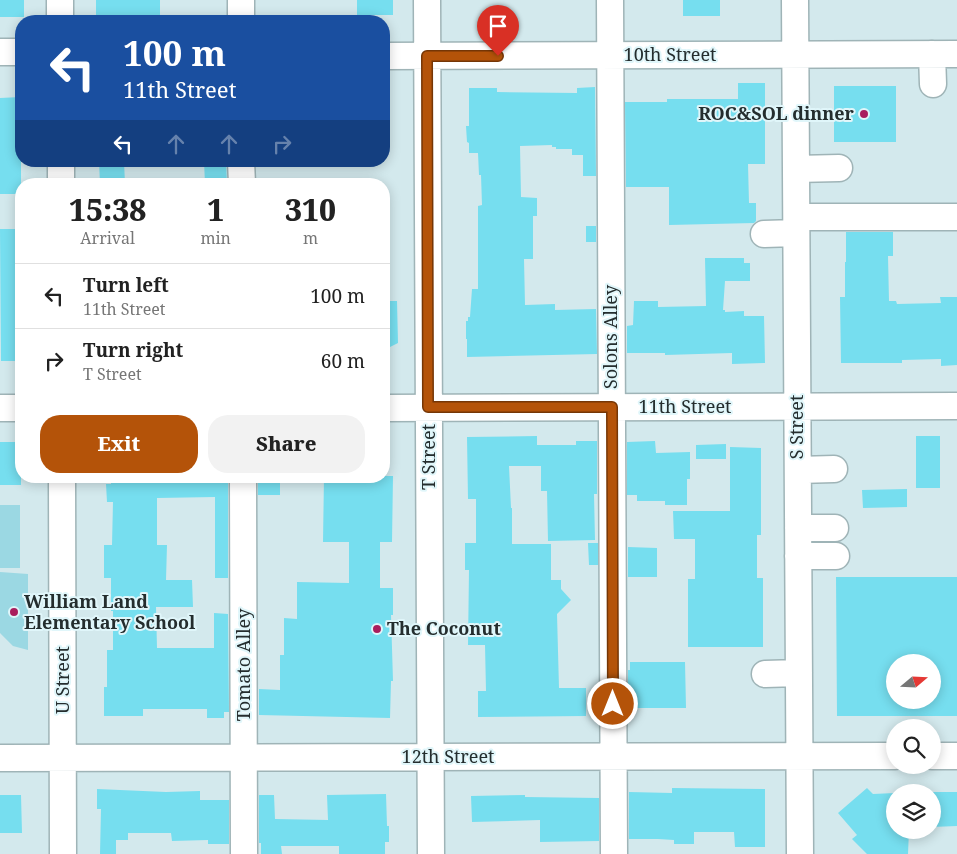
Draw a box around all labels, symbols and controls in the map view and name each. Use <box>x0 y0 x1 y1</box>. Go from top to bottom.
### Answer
pin <box>477 5 519 56</box>
icon: arrive <box>484 12 512 40</box>
text: 100 m <box>123 29 226 76</box>
icon: left <box>40 35 105 100</box>
street label: 10th Street <box>624 42 716 66</box>
text: 11th Street <box>123 74 236 104</box>
place label: ROC&SOL dinner <box>698 101 855 125</box>
marker: ROC&SOL dinner <box>858 108 870 120</box>
icon: left <box>109 130 137 158</box>
icon: ahead <box>162 130 190 158</box>
icon: ahead <box>215 130 243 158</box>
icon: right <box>268 130 296 158</box>
text: 15:38 <box>69 189 146 230</box>
text: 1 <box>207 189 224 230</box>
text: 310 <box>285 189 336 230</box>
text: Arrival <box>80 227 135 249</box>
text: min <box>200 227 231 249</box>
text: m <box>303 227 318 249</box>
text: Turn left <box>83 272 169 298</box>
icon: left <box>40 282 68 310</box>
text: 100 m <box>310 283 365 309</box>
street label: Solons Alley <box>598 284 622 389</box>
text: 11th Street <box>83 298 165 320</box>
text: Turn right <box>83 337 183 363</box>
icon: right <box>40 347 68 375</box>
text: 60 m <box>321 348 365 374</box>
text: T Street <box>83 363 142 385</box>
street label: 11th Street <box>639 394 731 418</box>
street label: S Street <box>784 395 808 459</box>
button: Exit <box>40 415 198 473</box>
button: Share <box>208 415 365 473</box>
street label: T Street <box>416 424 440 490</box>
place label: William Land Elementary School <box>24 589 196 634</box>
marker: William Land Elementary School <box>8 606 20 618</box>
street label: Tomato Alley <box>231 608 255 721</box>
place label: The Coconut <box>387 616 501 640</box>
marker: The Coconut <box>371 623 383 635</box>
street label: U Street <box>50 646 74 714</box>
north arrow <box>886 654 941 709</box>
map controls <box>886 654 941 839</box>
position arrow <box>586 677 638 729</box>
button: search <box>886 719 941 774</box>
street label: 12th Street <box>402 744 494 768</box>
button: layers <box>886 784 941 839</box>

